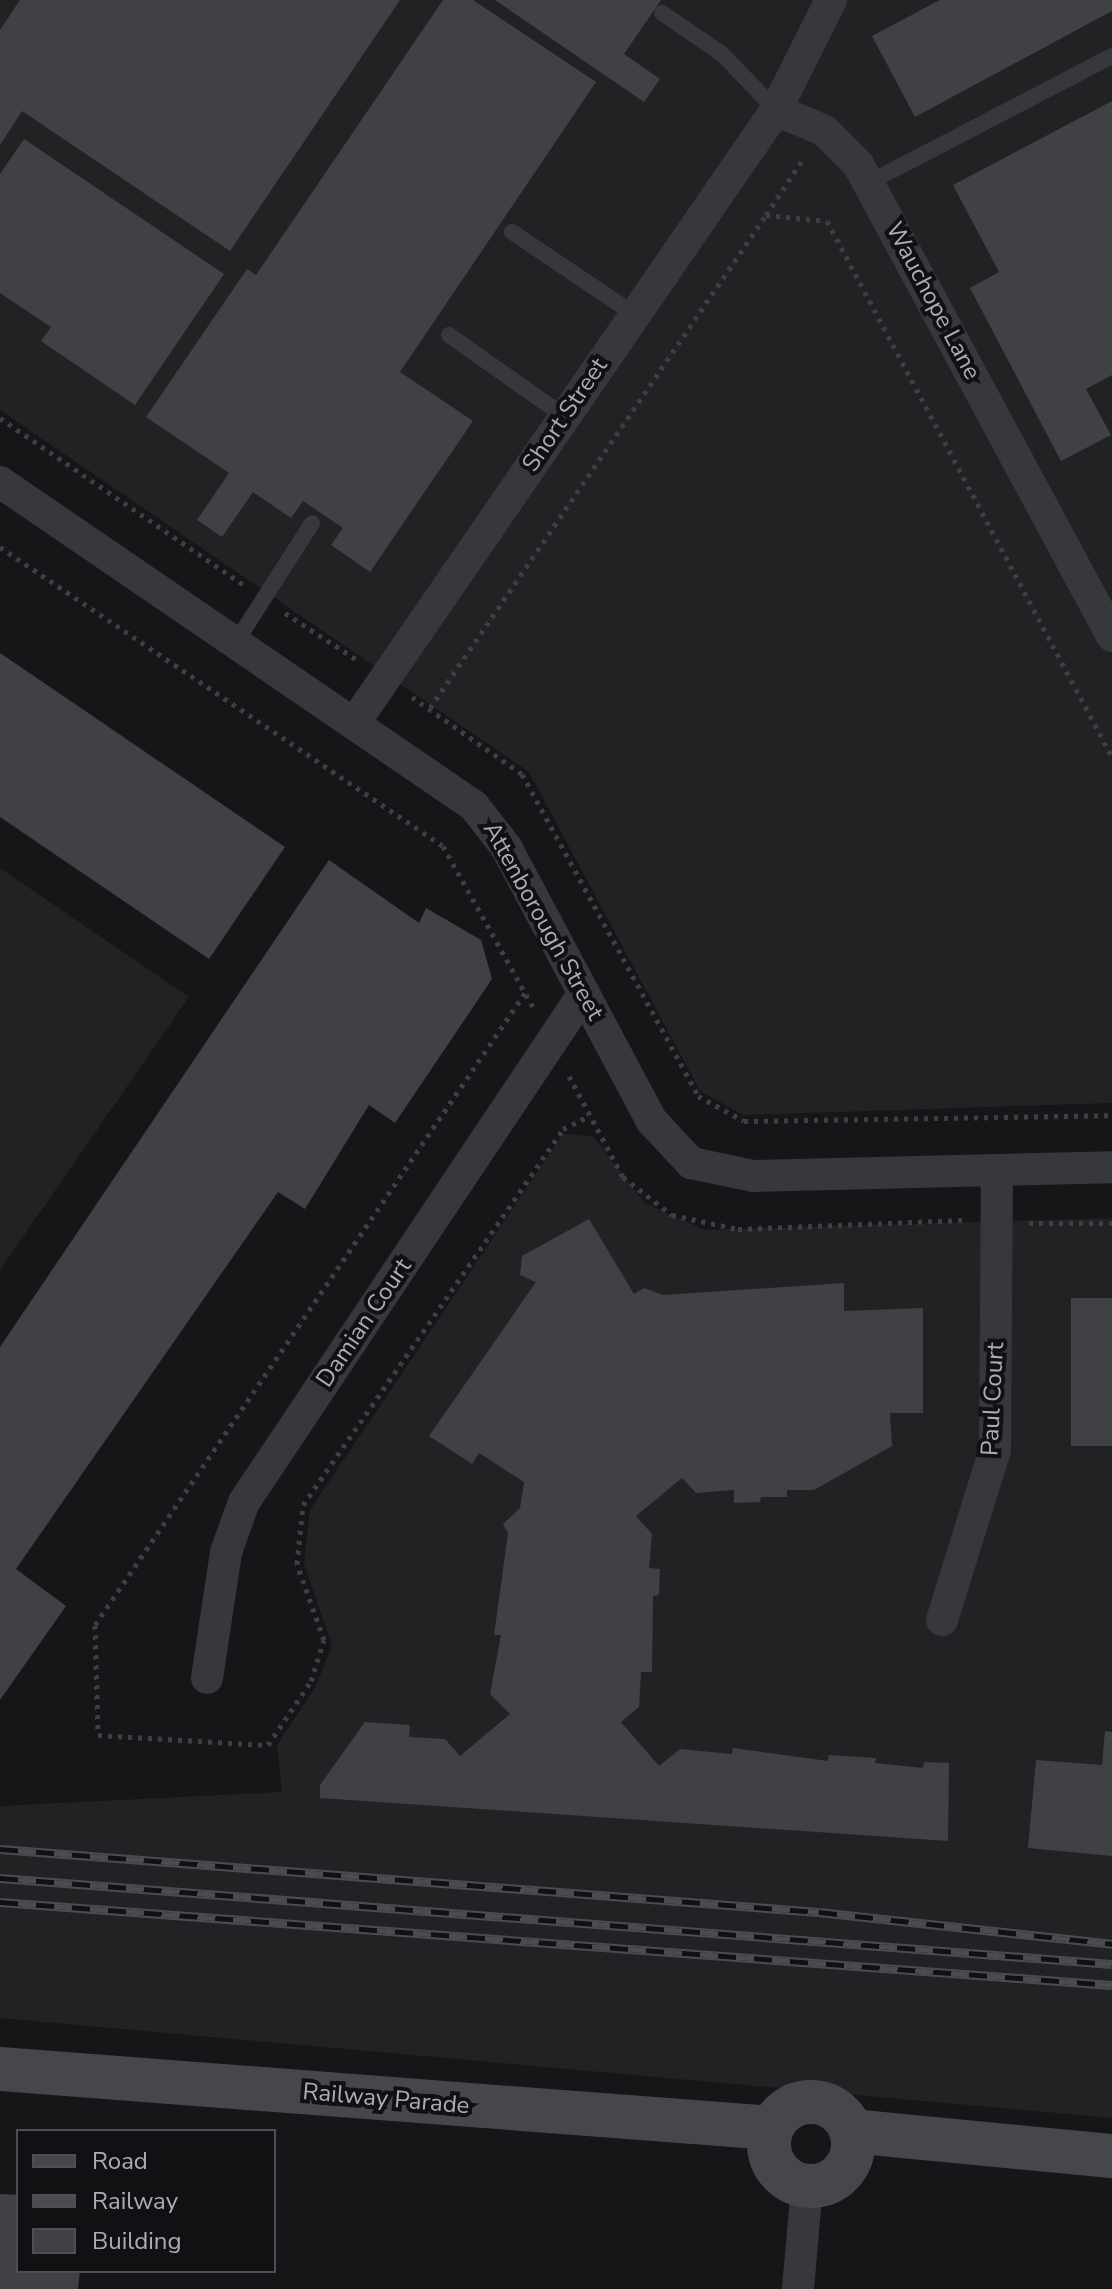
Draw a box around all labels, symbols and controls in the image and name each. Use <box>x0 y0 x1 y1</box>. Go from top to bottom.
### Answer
street label: Wauchope Lane <box>879 217 987 385</box>
street label: Short Street <box>516 353 614 477</box>
street label: Attenborough Street <box>477 817 609 1025</box>
street label: Damian Court <box>310 1253 418 1393</box>
street label: Paul Court <box>976 1341 1010 1457</box>
street label: Railway Parade <box>301 2077 471 2121</box>
legend <box>16 2129 276 2273</box>
text: Road <box>92 2145 148 2177</box>
text: Railway <box>92 2185 178 2217</box>
text: Building <box>92 2225 182 2257</box>

